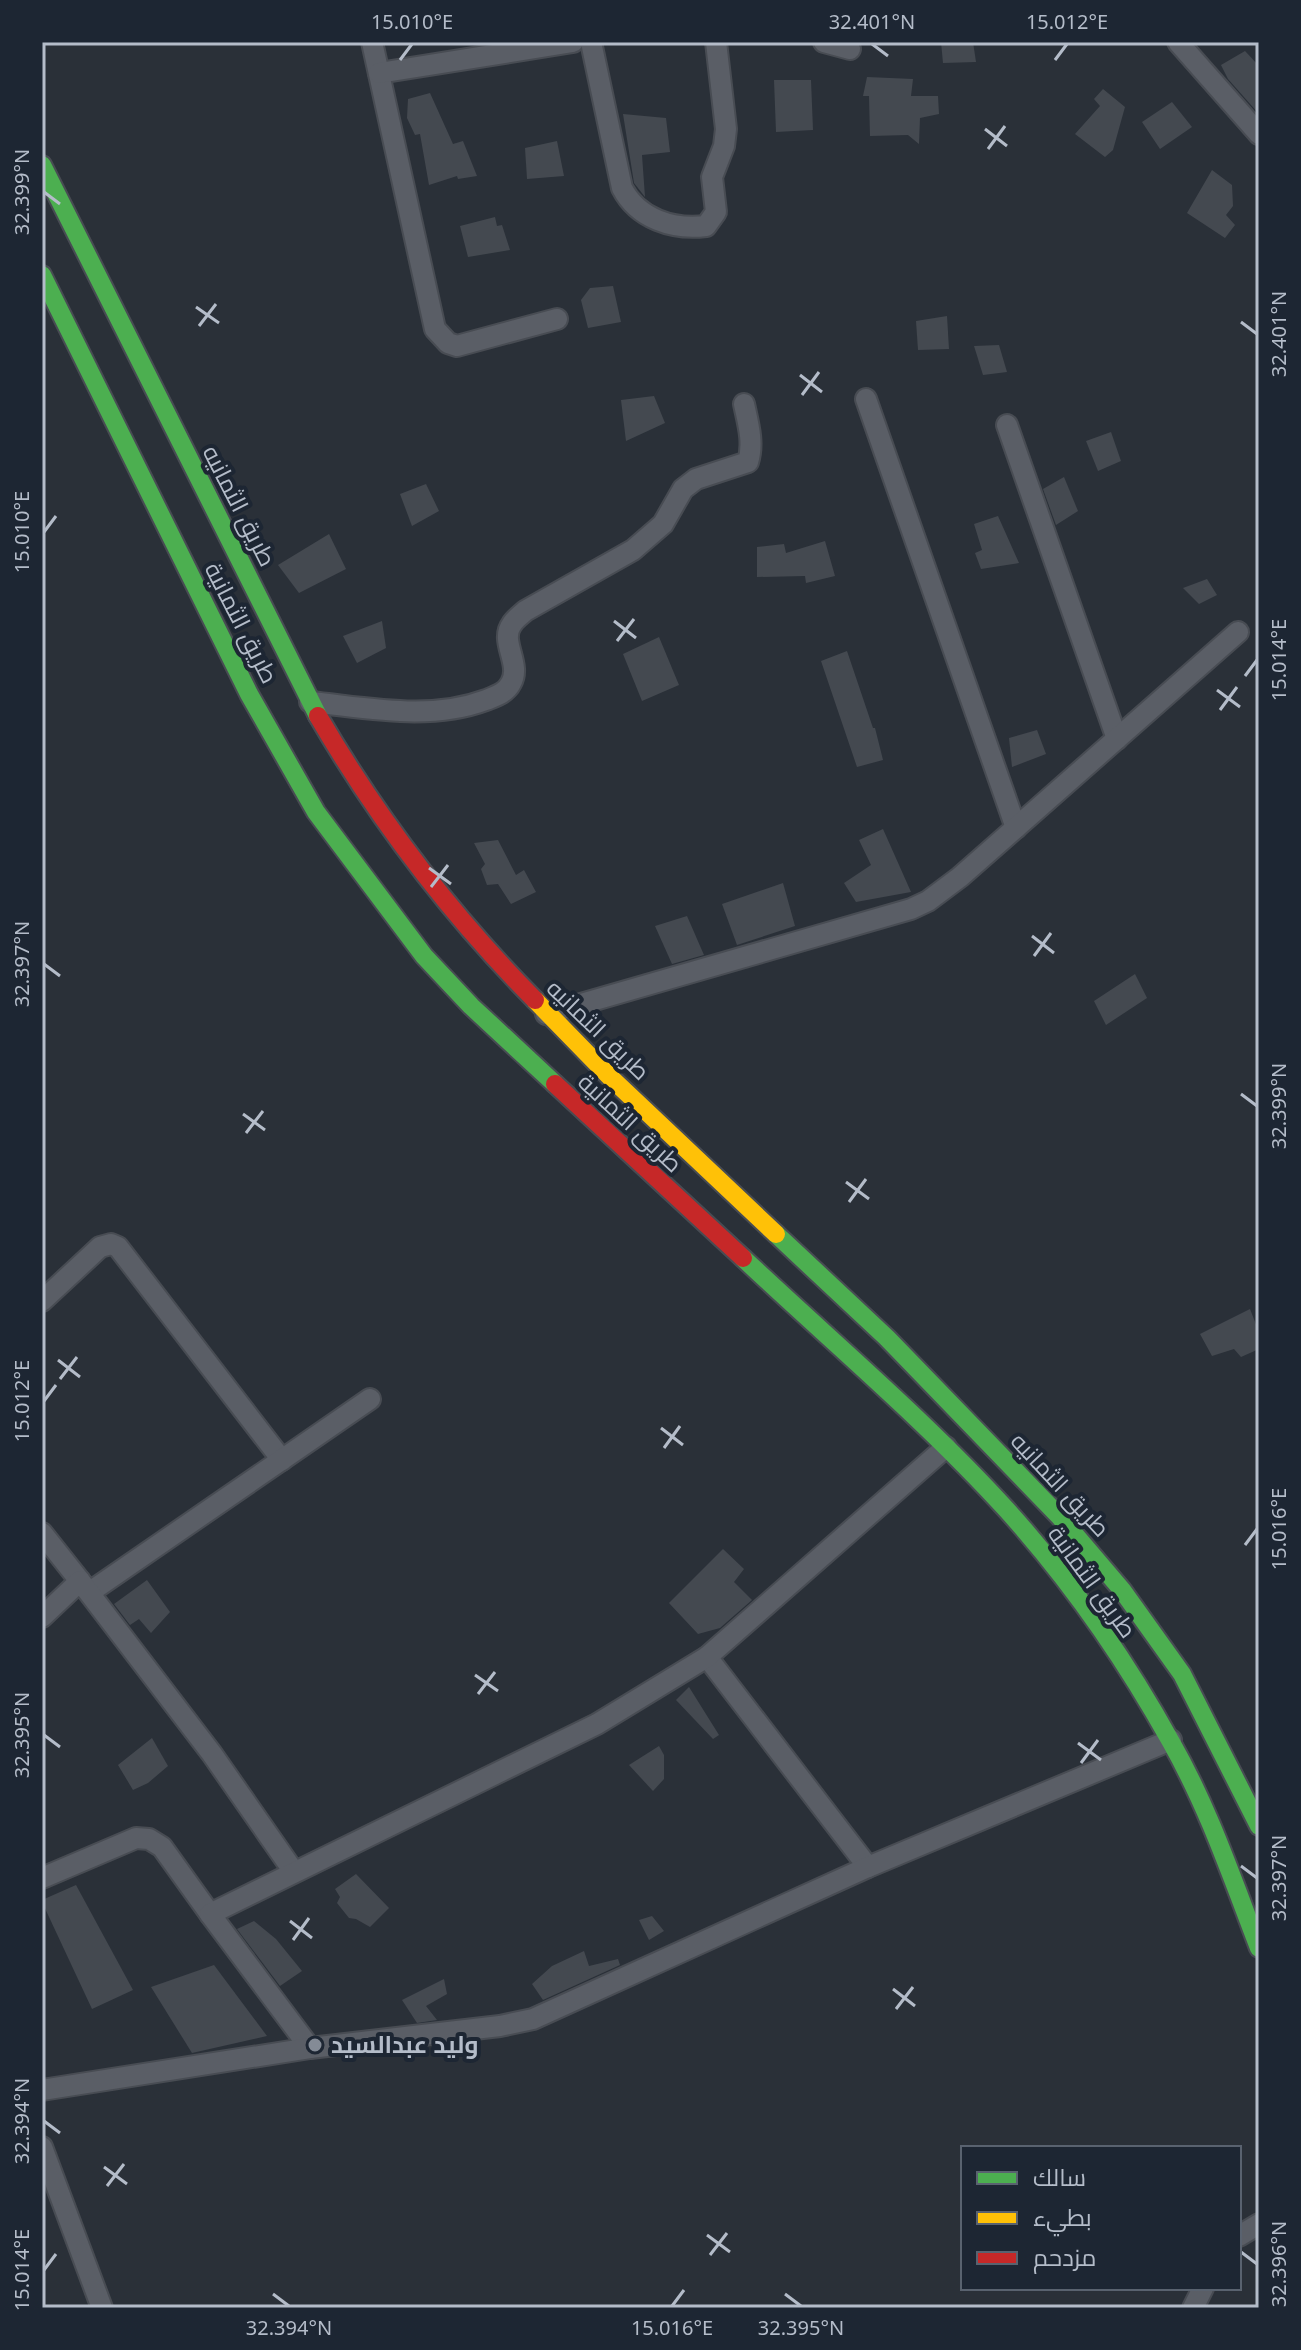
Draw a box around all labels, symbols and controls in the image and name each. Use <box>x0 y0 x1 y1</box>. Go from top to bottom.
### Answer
text: 15.010°E <box>371 8 453 35</box>
text: 32.401°N <box>829 8 915 35</box>
text: 15.012°E <box>1026 8 1108 35</box>
text: 32.399°N <box>8 149 35 235</box>
text: 32.401°N <box>1265 291 1292 377</box>
street label: طريق الثمانيه <box>196 439 285 572</box>
text: 15.010°E <box>8 491 35 573</box>
street label: طريق الثمانية <box>198 556 287 689</box>
text: 15.014°E <box>1265 619 1292 701</box>
text: 32.397°N <box>8 921 35 1007</box>
street label: طريق الثمانيه <box>540 971 658 1087</box>
text: 32.399°N <box>1265 1063 1292 1149</box>
street label: طريق الثمانية <box>572 1065 690 1179</box>
text: 15.012°E <box>8 1360 35 1442</box>
street label: طريق الثمانيه <box>1004 1425 1118 1543</box>
text: 15.016°E <box>1265 1488 1292 1570</box>
street label: طريق الثمانية <box>1041 1518 1145 1644</box>
text: 32.395°N <box>8 1692 35 1778</box>
text: 32.397°N <box>1265 1835 1292 1921</box>
place label: وليد عبدالسيد <box>331 2027 478 2060</box>
marker: وليد عبدالسيد <box>306 2036 324 2054</box>
text: 32.394°N <box>8 2078 35 2164</box>
legend <box>961 2146 1241 2290</box>
text: سالك <box>1033 2160 1086 2193</box>
text: بطيء <box>1033 2200 1092 2237</box>
text: 32.396°N <box>1265 2221 1292 2307</box>
text: 15.014°E <box>8 2229 35 2311</box>
text: مزدحم <box>1033 2240 1096 2274</box>
text: 32.394°N <box>246 2314 332 2341</box>
text: 15.016°E <box>631 2314 713 2341</box>
text: 32.395°N <box>758 2314 844 2341</box>

